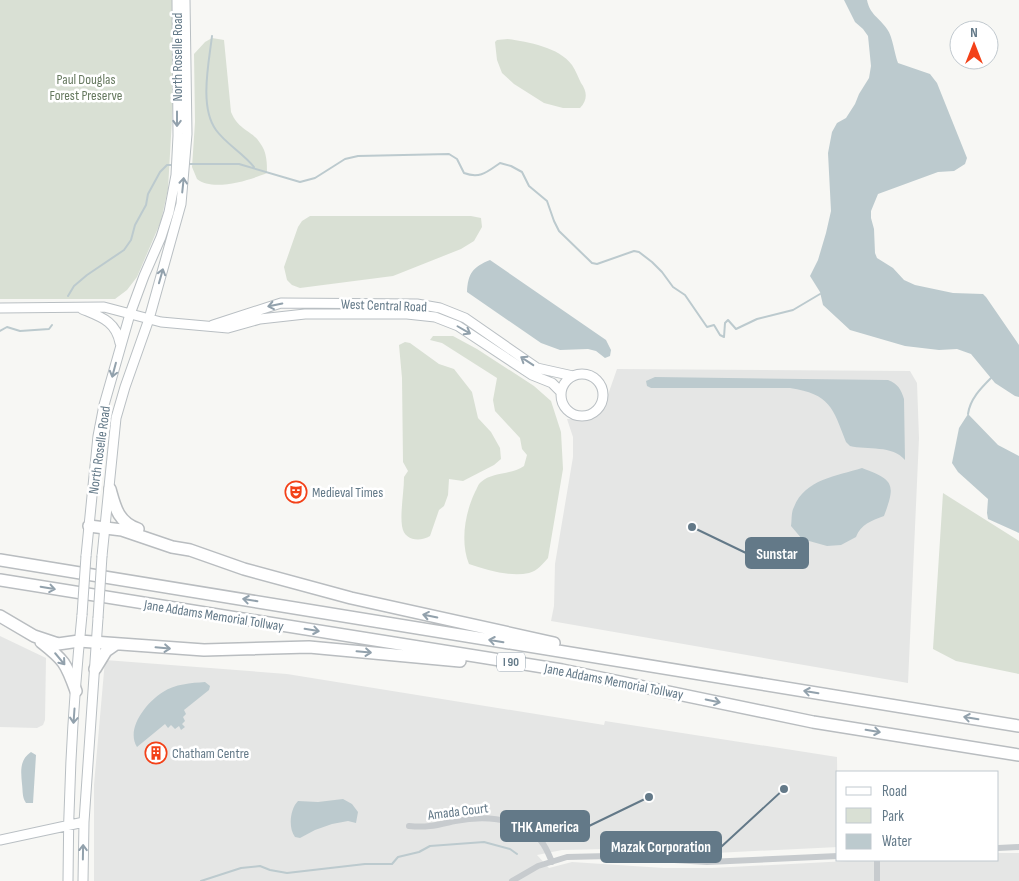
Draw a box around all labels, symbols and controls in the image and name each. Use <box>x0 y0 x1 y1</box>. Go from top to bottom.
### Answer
street label: North Roselle Road <box>169 12 186 101</box>
north arrow <box>949 20 999 70</box>
text: N <box>970 24 978 41</box>
park label: Paul Douglas Forest Preserve <box>50 71 122 104</box>
one-way arrow <box>172 110 182 126</box>
one-way arrow <box>178 178 188 194</box>
one-way arrow <box>157 268 167 284</box>
street label: West Central Road <box>341 296 427 316</box>
one-way arrow <box>268 301 284 310</box>
one-way arrow <box>457 325 471 335</box>
one-way arrow <box>520 356 534 366</box>
one-way arrow <box>109 361 118 377</box>
street label: North Roselle Road <box>85 405 114 495</box>
theatre icon: Medieval Times <box>284 480 308 504</box>
place label: Medieval Times <box>312 484 383 501</box>
callout: Sunstar <box>746 538 808 568</box>
text: Sunstar <box>756 545 798 564</box>
one-way arrow <box>40 584 56 594</box>
one-way arrow <box>242 595 258 605</box>
street label: Jane Addams Memorial Tollway <box>142 596 285 635</box>
one-way arrow <box>422 611 438 620</box>
one-way arrow <box>304 626 320 636</box>
one-way arrow <box>489 635 505 645</box>
one-way arrow <box>155 643 171 653</box>
one-way arrow <box>356 647 372 657</box>
road number: I 90 <box>497 652 525 672</box>
one-way arrow <box>55 653 66 666</box>
street label: Jane Addams Memorial Tollway <box>542 660 685 703</box>
one-way arrow <box>803 686 819 696</box>
one-way arrow <box>705 697 721 706</box>
one-way arrow <box>69 708 78 724</box>
one-way arrow <box>963 713 979 723</box>
one-way arrow <box>865 727 881 737</box>
building icon: Chatham Centre <box>144 741 168 765</box>
place label: Chatham Centre <box>172 745 249 762</box>
legend <box>836 771 999 861</box>
text: Road <box>882 782 907 801</box>
street label: Amada Court <box>426 799 489 824</box>
text: Park <box>882 807 904 826</box>
callout: THK America <box>501 811 589 841</box>
text: THK America <box>511 818 579 837</box>
callout: Mazak Corporation <box>601 832 721 862</box>
text: Water <box>882 832 913 851</box>
text: Mazak Corporation <box>611 838 711 857</box>
one-way arrow <box>79 844 88 860</box>

